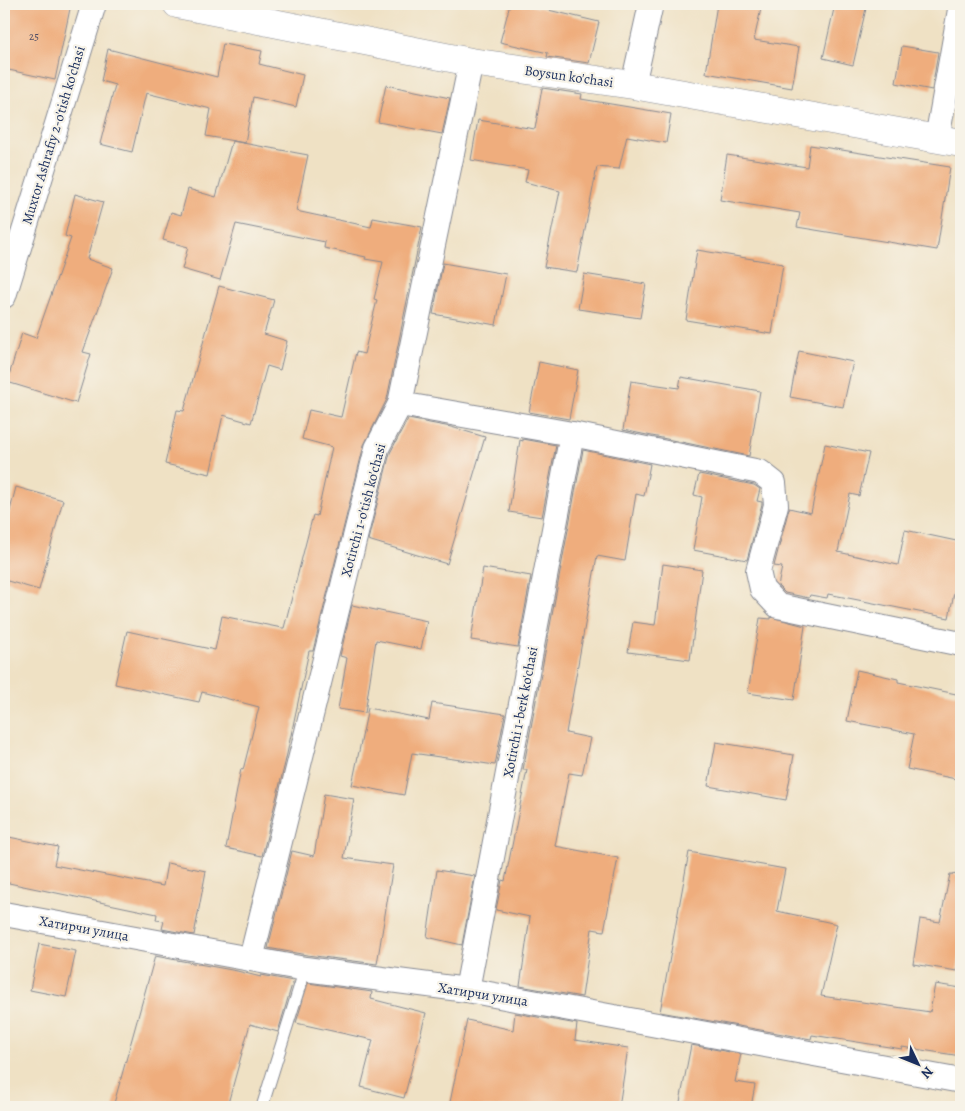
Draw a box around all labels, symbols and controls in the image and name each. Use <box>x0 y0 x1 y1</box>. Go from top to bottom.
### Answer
house number: 25 <box>29 29 39 44</box>
street label: Muxtor Ashrafiy 2-o'tish ko'chasi <box>17 44 90 227</box>
street label: Boysun ko'chasi <box>523 61 615 92</box>
street label: Xotirchi 1-o'tish ko'chasi <box>337 441 390 579</box>
street label: Xotirchi 1-berk ko'chasi <box>498 645 543 779</box>
street label: Хатирчи улица <box>38 911 131 946</box>
street label: Хатирчи улица <box>437 978 530 1011</box>
north arrow <box>892 1038 942 1088</box>
text: N <box>917 1062 938 1083</box>

